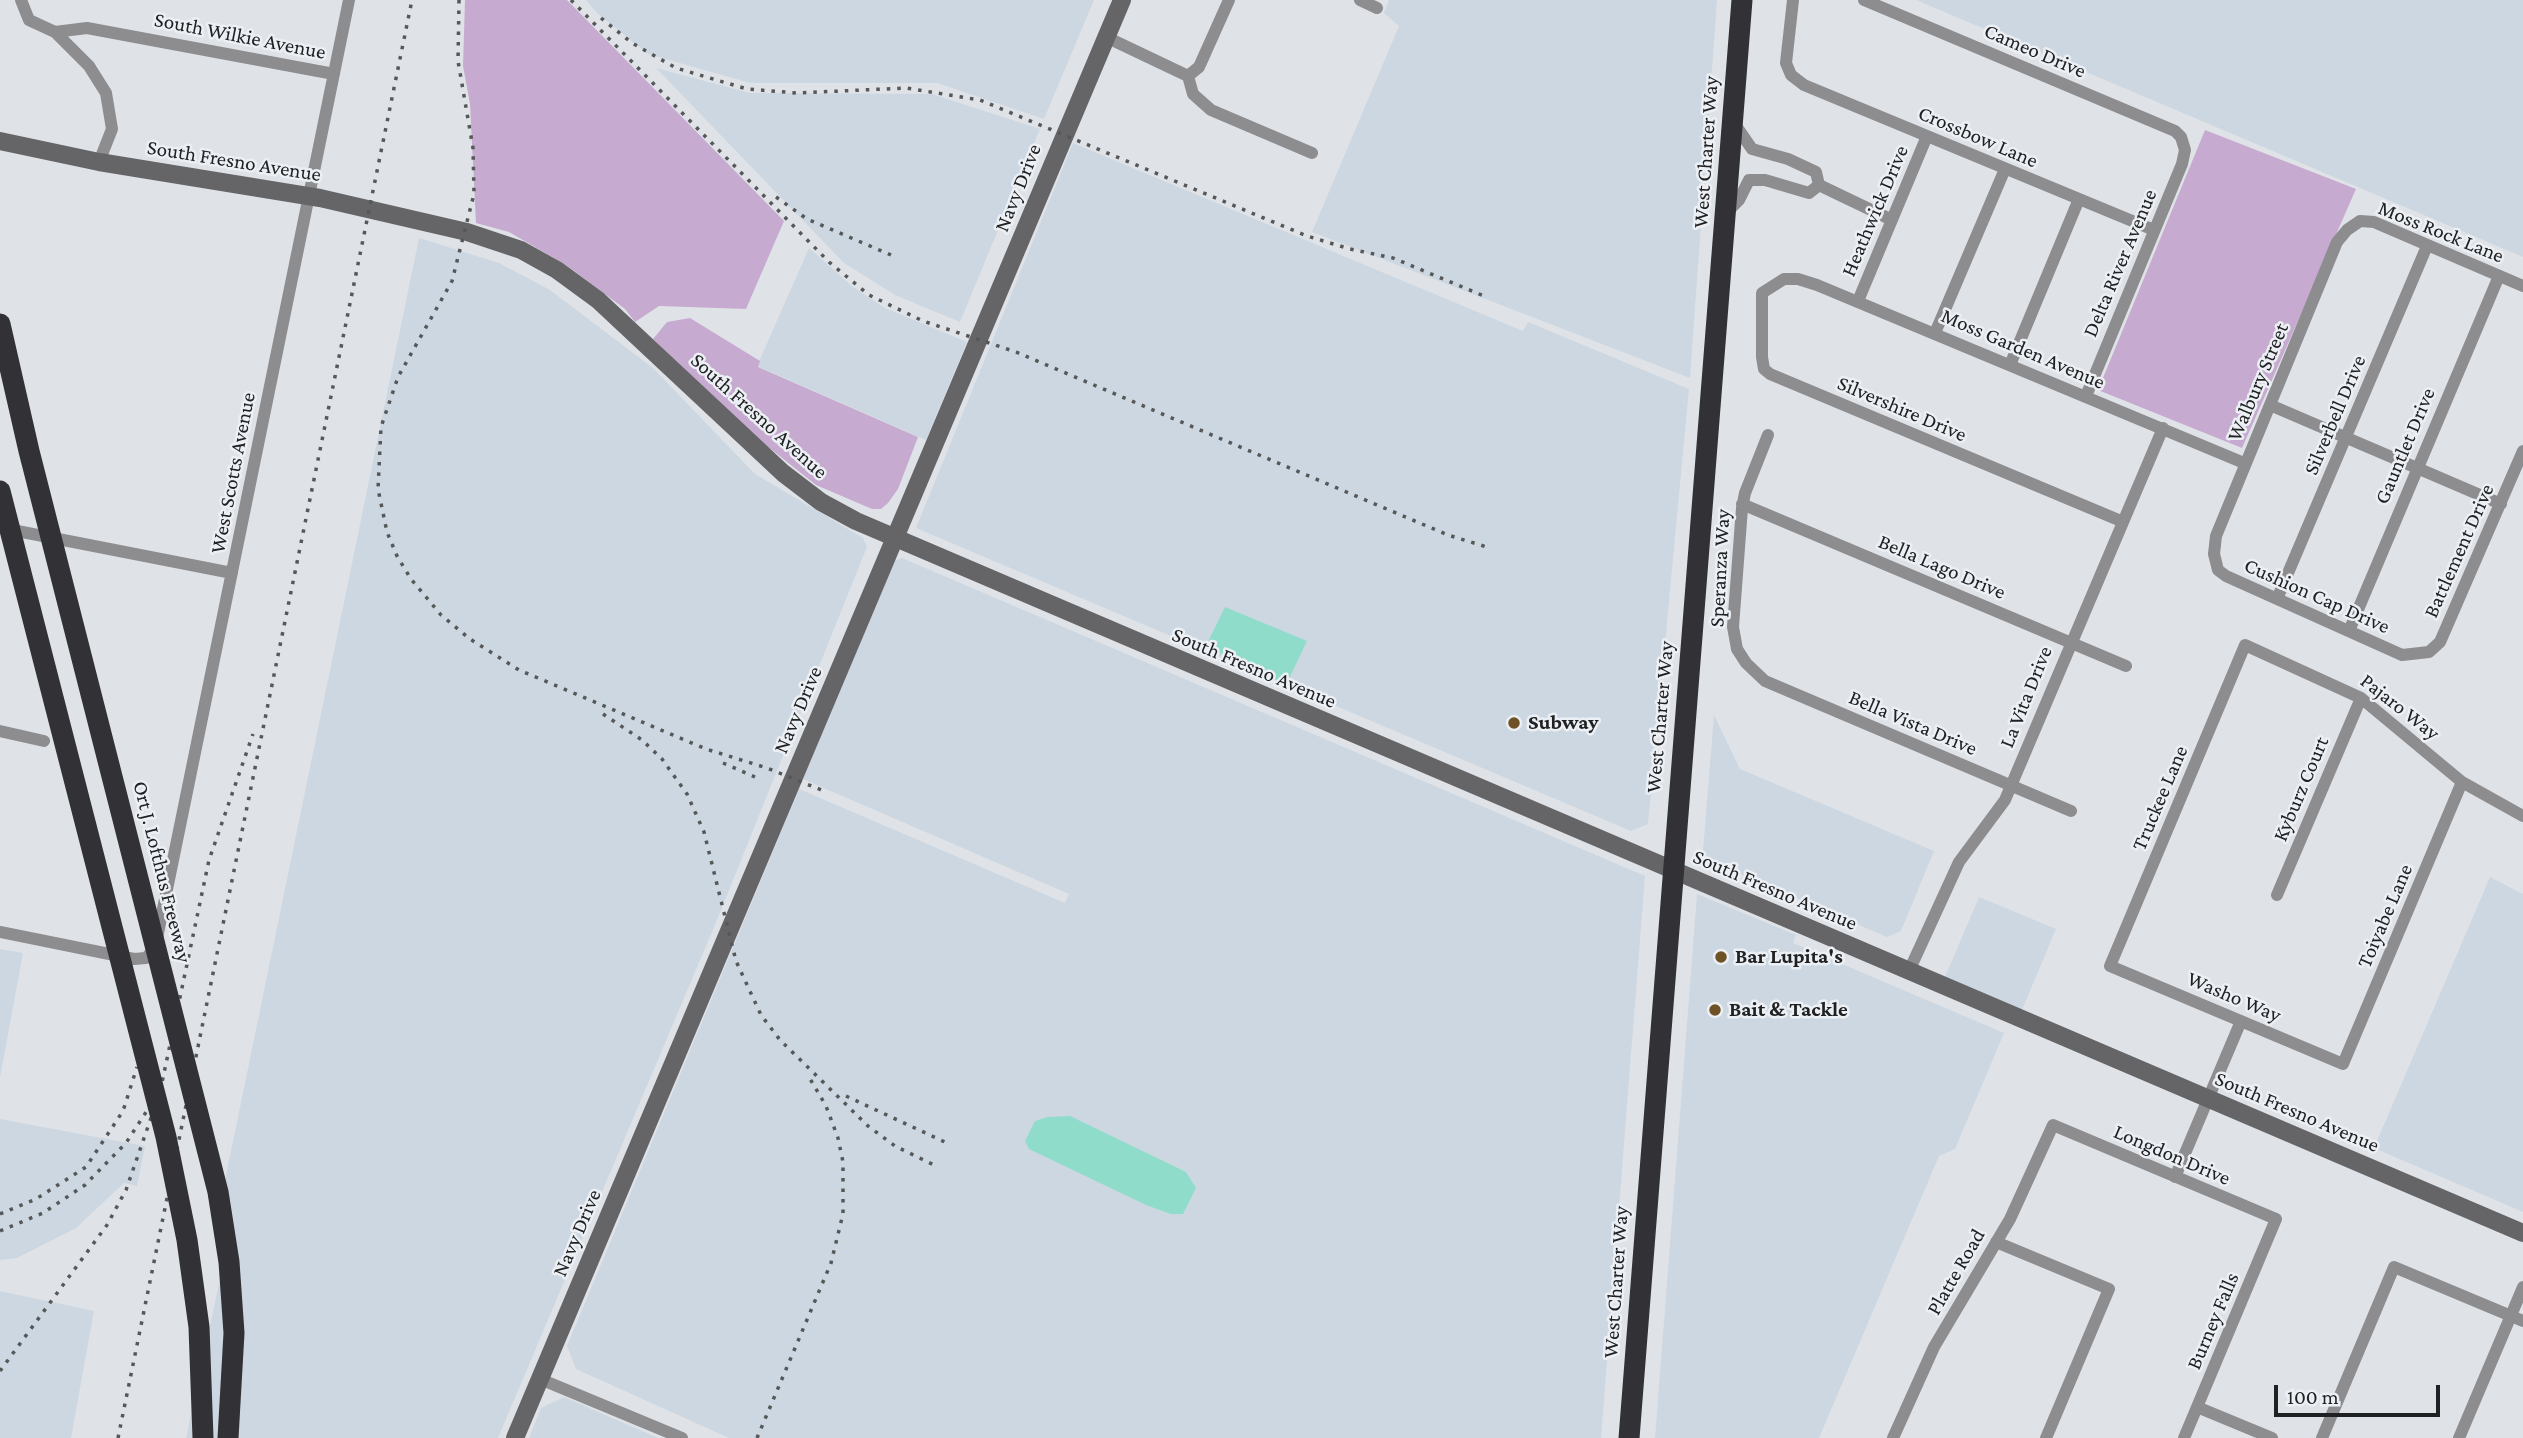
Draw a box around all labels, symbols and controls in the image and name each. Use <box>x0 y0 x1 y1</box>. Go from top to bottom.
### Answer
street label: South Wilkie Avenue <box>152 7 328 65</box>
street label: Cameo Drive <box>1980 18 2090 84</box>
street label: West Charter Way <box>1688 75 1724 229</box>
street label: Crossbow Lane <box>1914 101 2042 173</box>
street label: South Fresno Avenue <box>145 135 323 187</box>
street label: Navy Drive <box>989 140 1047 236</box>
street label: Heathwick Drive <box>1836 142 1914 280</box>
street label: Delta River Avenue <box>2077 185 2163 341</box>
street label: Moss Rock Lane <box>2374 195 2508 269</box>
street label: Moss Garden Avenue <box>1937 303 2109 395</box>
street label: Walbury Street <box>2222 319 2294 445</box>
street label: South Fresno Avenue <box>685 348 833 484</box>
street label: Silverbell Drive <box>2298 351 2372 479</box>
street label: Silvershire Drive <box>1834 370 1970 448</box>
street label: Gauntlet Drive <box>2369 384 2441 508</box>
street label: West Scotts Avenue <box>205 390 261 556</box>
street label: Battlement Drive <box>2418 480 2500 622</box>
street label: Speranza Way <box>1704 508 1736 628</box>
street label: Bella Lago Drive <box>1875 529 2009 605</box>
street label: Cushion Cap Drive <box>2240 553 2394 639</box>
street label: South Fresno Avenue <box>1168 622 1340 714</box>
street label: West Charter Way <box>1641 640 1679 794</box>
street label: La Vita Drive <box>1994 642 2058 752</box>
street label: Navy Drive <box>768 663 828 757</box>
street label: Pajaro Way <box>2355 668 2445 746</box>
street label: Bella Vista Drive <box>1845 685 1981 761</box>
place label: Subway <box>1528 710 1598 736</box>
marker: Subway <box>1506 715 1522 731</box>
street label: Kyburz Court <box>2268 733 2334 845</box>
street label: Truckee Lane <box>2127 742 2193 854</box>
street label: Ort J. Lofthus Freeway <box>127 779 197 965</box>
street label: South Fresno Avenue <box>1689 844 1861 936</box>
street label: Toiyabe Lane <box>2352 860 2418 972</box>
place label: Bar Lupita's <box>1735 944 1843 970</box>
marker: Bar Lupita's <box>1713 949 1729 965</box>
street label: Washo Way <box>2183 966 2285 1028</box>
place label: Bait & Tackle <box>1729 997 1848 1023</box>
marker: Bait & Tackle <box>1707 1002 1723 1018</box>
street label: South Fresno Avenue <box>2211 1066 2383 1158</box>
street label: Longdon Drive <box>2110 1119 2234 1191</box>
street label: Navy Drive <box>547 1186 607 1280</box>
street label: West Charter Way <box>1598 1205 1634 1359</box>
street label: Platte Road <box>1921 1224 1991 1320</box>
street label: Burney Falls <box>2181 1269 2245 1373</box>
scale bar <box>2278 1372 2444 1416</box>
text: 100 m <box>2287 1385 2339 1409</box>

